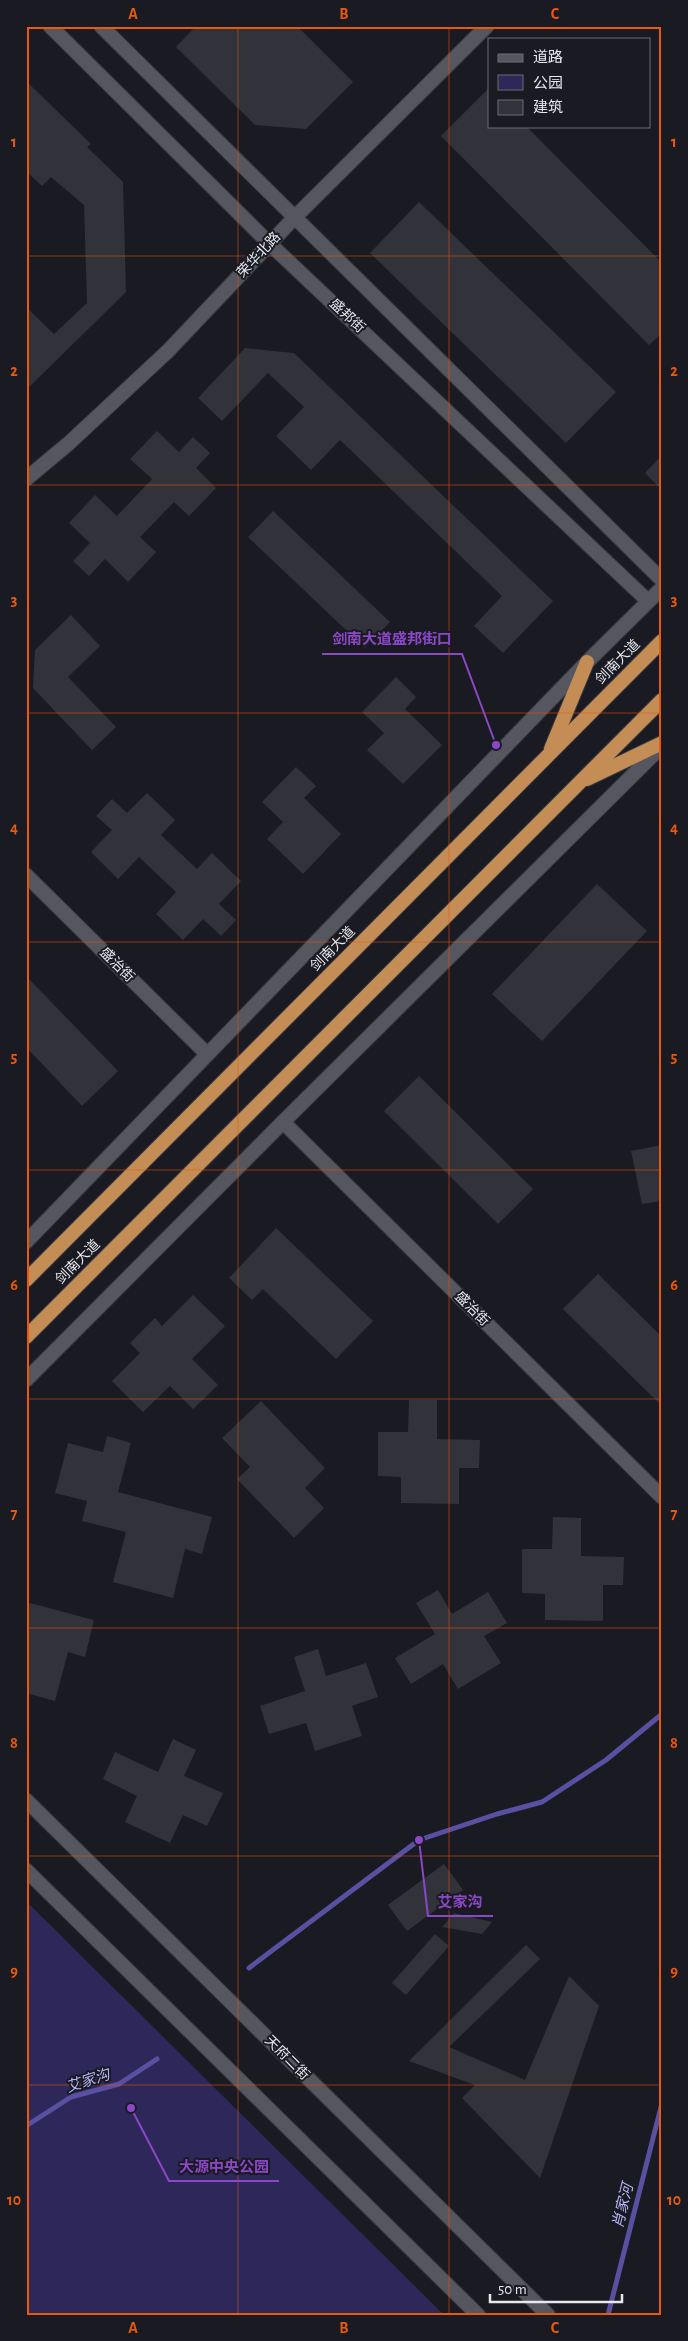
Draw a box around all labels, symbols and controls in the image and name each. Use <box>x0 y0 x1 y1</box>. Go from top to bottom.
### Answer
text: A <box>128 6 138 22</box>
text: B <box>339 6 349 22</box>
text: C <box>551 6 560 22</box>
legend <box>488 38 650 128</box>
text: 道路 <box>533 49 563 65</box>
text: 公园 <box>533 75 563 91</box>
text: 建筑 <box>533 99 563 115</box>
text: 1 <box>11 134 17 150</box>
text: 1 <box>671 134 677 150</box>
street label: 荣华北路 <box>233 228 283 280</box>
street label: 盛邦街 <box>327 295 368 335</box>
text: 2 <box>10 363 18 379</box>
text: 2 <box>670 363 678 379</box>
text: 3 <box>11 592 18 608</box>
text: 3 <box>671 592 678 608</box>
callout: 剑南大道盛邦街口 <box>322 624 462 654</box>
text: 剑南大道盛邦街口 <box>332 630 452 647</box>
street label: 剑南大道 <box>592 636 643 687</box>
text: 4 <box>10 820 18 836</box>
text: 4 <box>670 820 678 836</box>
street label: 剑南大道 <box>307 923 358 974</box>
street label: 盛治街 <box>97 944 138 985</box>
text: 5 <box>11 1049 18 1065</box>
text: 5 <box>671 1049 678 1065</box>
street label: 剑南大道 <box>52 1236 103 1287</box>
text: 6 <box>10 1277 18 1293</box>
text: 6 <box>670 1277 678 1293</box>
street label: 盛治街 <box>452 1288 493 1329</box>
text: 7 <box>11 1506 18 1522</box>
text: 7 <box>671 1506 678 1522</box>
text: 8 <box>10 1735 18 1751</box>
text: 8 <box>670 1735 678 1751</box>
callout: 艾家沟 <box>428 1886 493 1916</box>
text: 艾家沟 <box>437 1894 483 1910</box>
text: 9 <box>10 1963 18 1979</box>
text: 9 <box>670 1963 678 1979</box>
street label: 天府二街 <box>262 2033 312 2083</box>
water label: 艾家沟 <box>64 2065 114 2095</box>
callout: 大源中央公园 <box>169 2151 279 2181</box>
text: 大源中央公园 <box>179 2159 269 2175</box>
water label: 肖家河 <box>609 2179 636 2230</box>
text: 10 <box>7 2192 21 2208</box>
text: 10 <box>667 2192 681 2208</box>
scale bar <box>490 2271 623 2303</box>
text: 50 m <box>498 2282 527 2297</box>
text: A <box>128 2320 138 2336</box>
text: B <box>339 2320 349 2336</box>
text: C <box>551 2320 560 2336</box>

